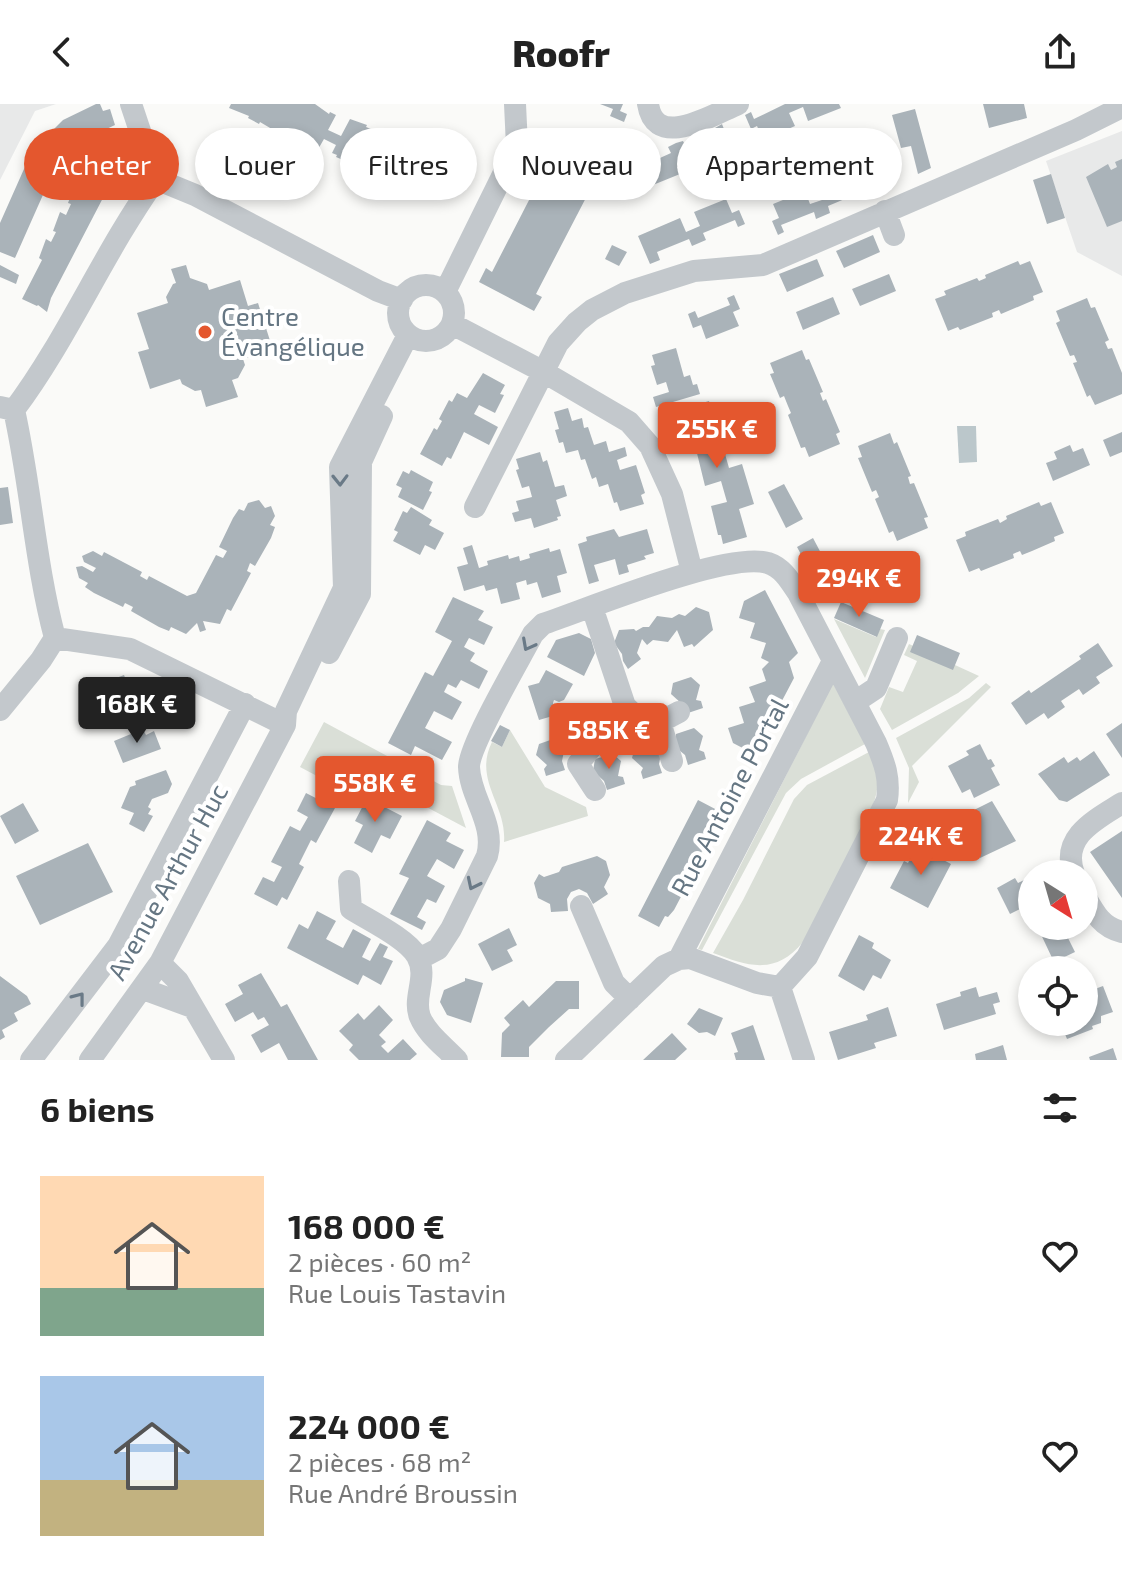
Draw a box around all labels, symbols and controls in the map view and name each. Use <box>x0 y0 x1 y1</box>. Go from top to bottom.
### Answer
icon: back <box>40 30 84 74</box>
icon: share <box>1038 30 1082 74</box>
text: Roofr <box>512 31 610 74</box>
chip: Acheter <box>24 128 179 200</box>
chip: Louer <box>195 128 324 200</box>
chip: Filtres <box>340 128 477 200</box>
chip: Nouveau <box>493 128 661 200</box>
chip: Appartement <box>677 128 902 200</box>
place label: Centre Évangélique <box>221 300 365 361</box>
marker: Centre Évangélique <box>196 323 214 341</box>
pin: 255K € <box>652 402 782 470</box>
text: 255K € <box>676 412 758 443</box>
one-way arrow <box>332 474 349 487</box>
pin: 294K € <box>794 551 924 619</box>
text: 294K € <box>816 561 902 592</box>
one-way arrow <box>522 637 537 651</box>
pin: 168K € <box>72 677 202 745</box>
text: 168K € <box>96 687 178 718</box>
street label: Rue Antoine Portal <box>663 692 794 901</box>
pin: 585K € <box>544 703 674 771</box>
text: 585K € <box>567 713 651 744</box>
pin: 558K € <box>310 756 440 824</box>
text: 558K € <box>333 766 417 797</box>
street label: Avenue Arthur Huc <box>100 778 233 985</box>
pin: 224K € <box>856 809 986 877</box>
text: 224K € <box>878 819 964 850</box>
north arrow <box>1018 860 1098 940</box>
map controls <box>1018 860 1098 1036</box>
one-way arrow <box>467 876 483 891</box>
button: locate <box>1018 956 1098 1036</box>
one-way arrow <box>69 992 83 1007</box>
icon: filters <box>1038 1086 1082 1130</box>
text: 6 biens <box>40 1088 155 1129</box>
text: 168 000 € <box>288 1205 445 1246</box>
icon: home <box>104 1208 200 1304</box>
icon: heart <box>1038 1234 1082 1278</box>
text: 2 pièces · 60 m² <box>288 1246 471 1277</box>
text: Rue Louis Tastavin <box>288 1277 506 1308</box>
text: 224 000 € <box>288 1405 450 1446</box>
icon: home <box>104 1408 200 1504</box>
icon: heart <box>1038 1434 1082 1478</box>
text: 2 pièces · 68 m² <box>288 1446 471 1477</box>
text: Rue André Broussin <box>288 1477 518 1508</box>

